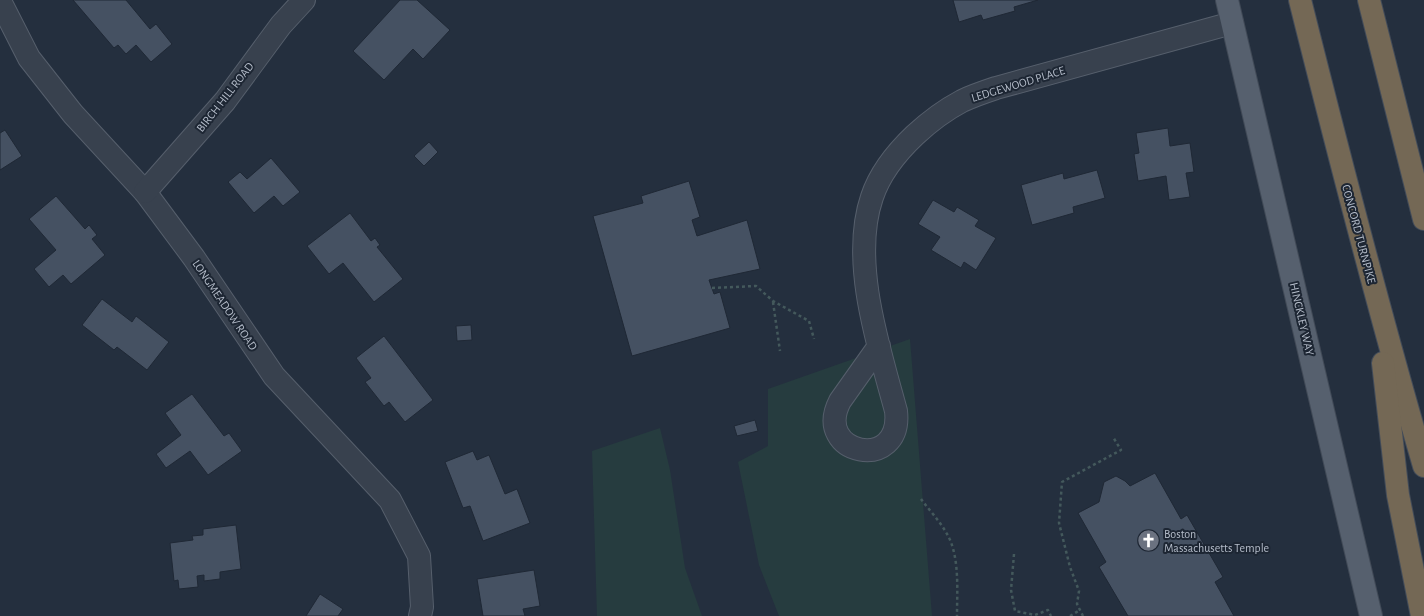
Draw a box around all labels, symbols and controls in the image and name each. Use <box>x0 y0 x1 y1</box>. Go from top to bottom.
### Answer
street label: BIRCH HILL ROAD <box>194 60 256 134</box>
street label: LEDGEWOOD PLACE <box>970 64 1066 104</box>
street label: CONCORD TURNPIKE <box>1340 183 1378 285</box>
street label: LONGMEADOW ROAD <box>190 258 260 353</box>
street label: HINCKLEY WAY <box>1288 281 1316 357</box>
church icon: Boston Massachusetts Temple <box>1135 528 1161 554</box>
place label: Boston Massachusetts Temple <box>1164 528 1269 554</box>

